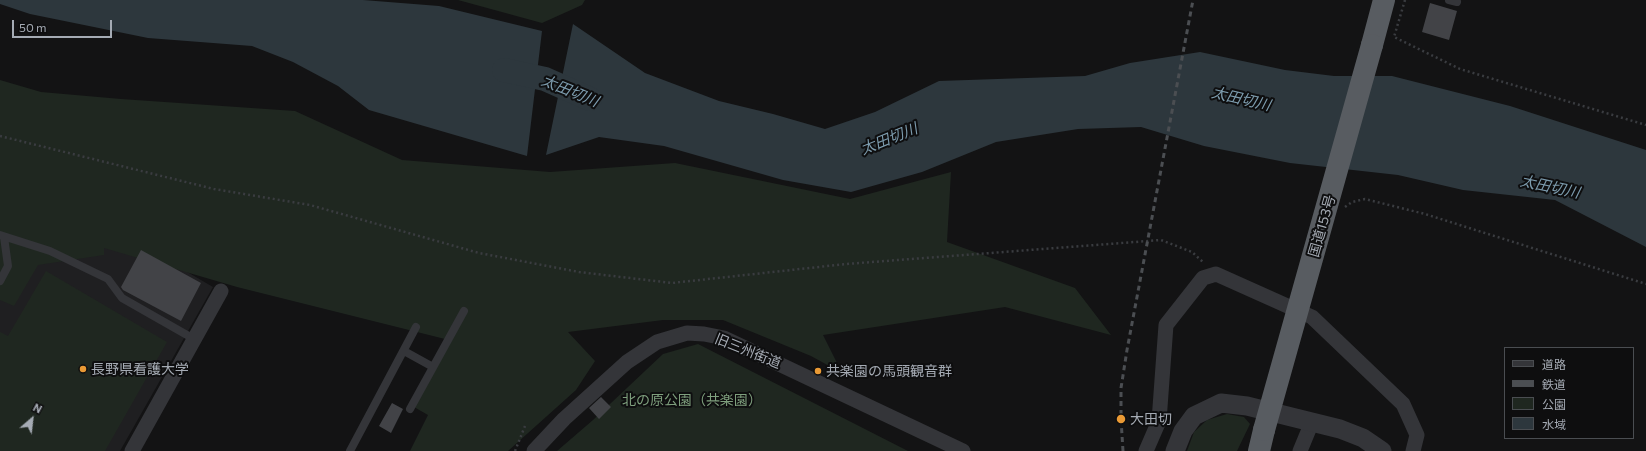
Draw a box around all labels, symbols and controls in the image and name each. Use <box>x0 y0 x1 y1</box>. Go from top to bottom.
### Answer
scale bar <box>14 12 114 38</box>
text: 50 m <box>19 20 47 34</box>
water label: 太田切川 <box>539 71 601 111</box>
water label: 太田切川 <box>1210 83 1272 115</box>
water label: 太田切川 <box>858 119 920 159</box>
water label: 太田切川 <box>1519 172 1581 202</box>
street label: 国道153号 <box>1305 193 1339 259</box>
street label: 旧三州街道 <box>712 330 784 372</box>
legend <box>1504 347 1634 439</box>
text: 道路 <box>1542 357 1566 371</box>
place label: 長野県看護大学 <box>91 361 189 377</box>
place label: 共楽園の馬頭観音群 <box>826 363 952 379</box>
marker: 長野県看護大学 <box>78 364 88 374</box>
marker: 共楽園の馬頭観音群 <box>813 366 823 376</box>
text: 鉄道 <box>1542 377 1566 391</box>
park label: 北の原公園（共楽園） <box>622 392 762 408</box>
text: 公園 <box>1542 397 1566 411</box>
north arrow <box>12 399 52 439</box>
text: N <box>31 400 45 416</box>
place label: 大田切 <box>1130 411 1172 427</box>
marker: 大田切 <box>1115 413 1127 425</box>
text: 水域 <box>1542 417 1566 431</box>

